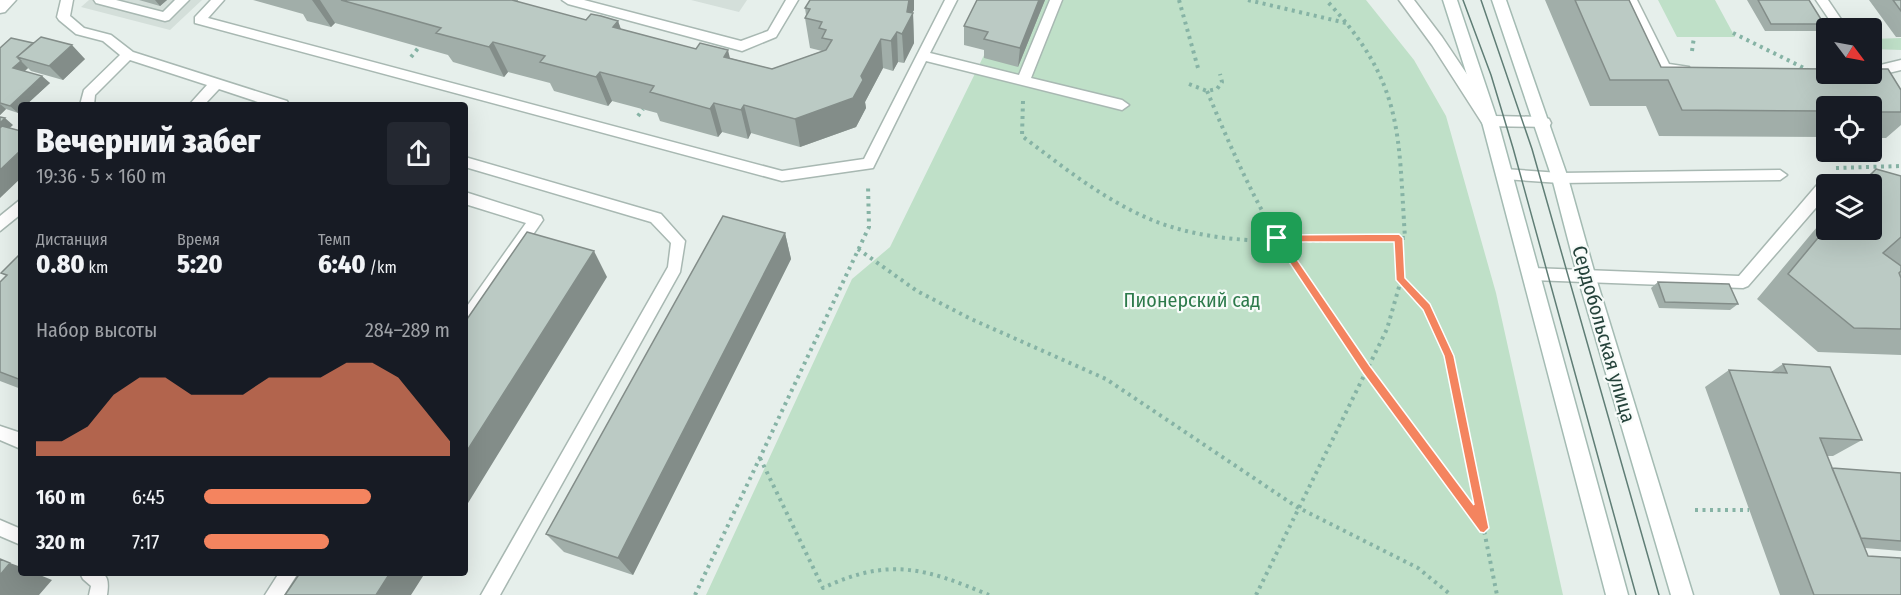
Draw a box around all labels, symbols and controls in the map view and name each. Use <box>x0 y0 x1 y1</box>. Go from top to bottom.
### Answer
north arrow <box>1816 18 1882 84</box>
map controls <box>1816 18 1882 240</box>
button: locate <box>1816 96 1882 162</box>
text: Вечерний забег <box>36 121 260 161</box>
button: share <box>387 122 450 185</box>
text: 19:36 · 5 × 160 m <box>36 164 166 188</box>
button: layers <box>1816 174 1882 240</box>
pin <box>1251 212 1302 263</box>
icon: arrive <box>1260 221 1293 254</box>
text: Дистанция <box>36 230 108 249</box>
text: Время <box>177 230 220 249</box>
text: Темп <box>318 230 351 249</box>
street label: Сердобольская улица <box>1567 243 1641 425</box>
text: 0.80 <box>36 249 85 280</box>
text: 5:20 <box>177 249 223 280</box>
text: 6:40 <box>318 249 366 280</box>
text: km <box>85 258 108 277</box>
text: /km <box>366 258 397 277</box>
park label: Пионерский сад <box>1124 288 1260 312</box>
text: Набор высоты <box>36 318 157 342</box>
text: 284–289 m <box>365 318 450 342</box>
text: 160 m <box>36 485 85 509</box>
text: 6:45 <box>132 485 165 509</box>
text: 320 m <box>36 530 85 554</box>
text: 7:17 <box>132 530 159 554</box>

